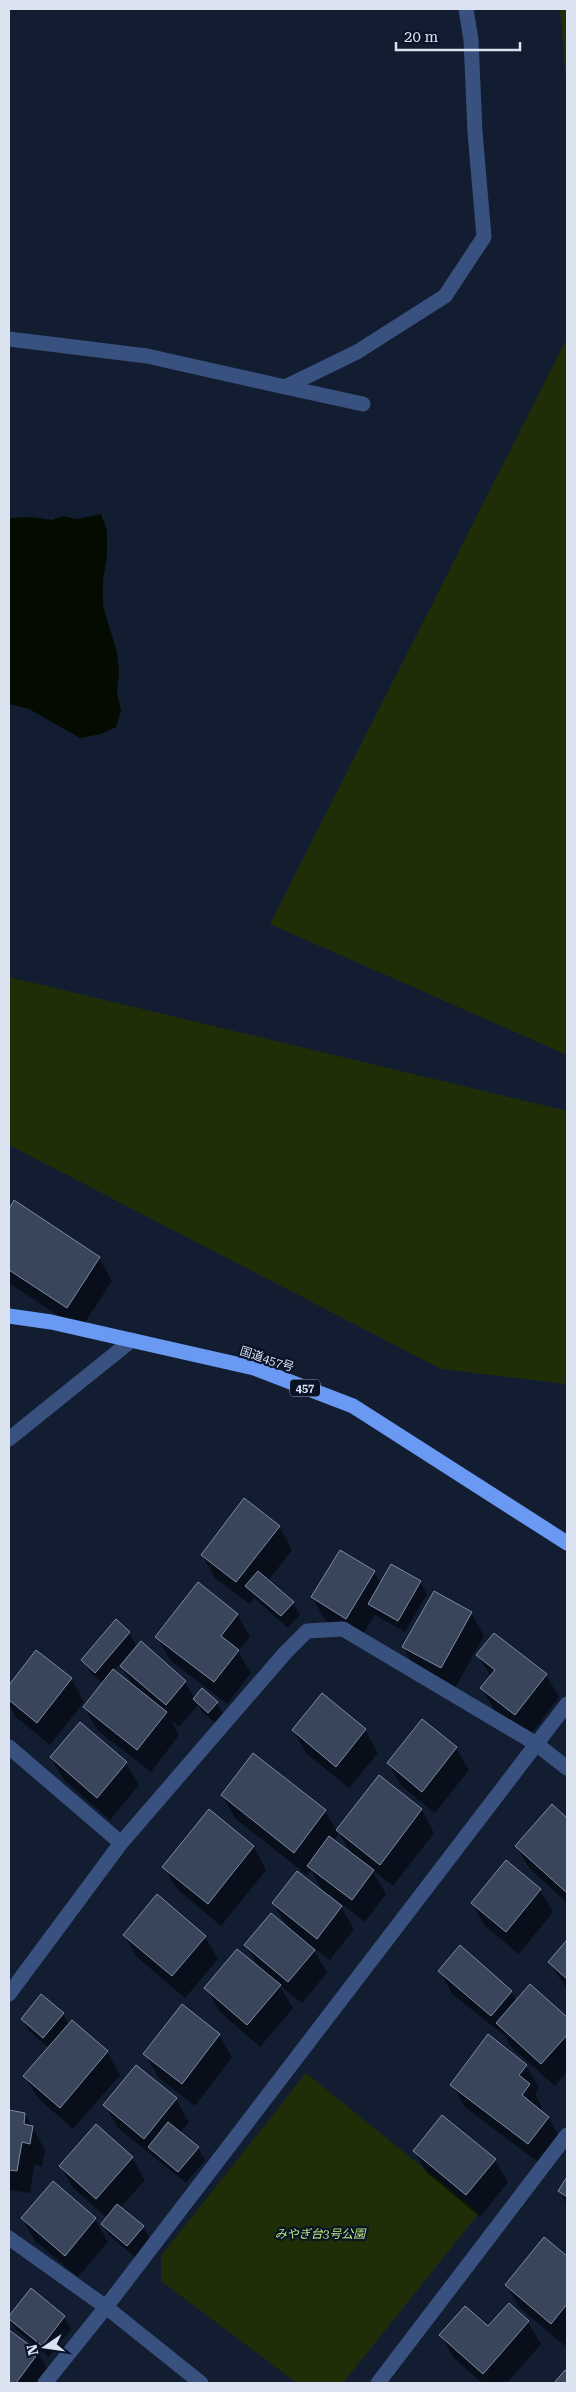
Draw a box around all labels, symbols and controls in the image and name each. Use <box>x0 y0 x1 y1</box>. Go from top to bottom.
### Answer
scale bar <box>396 20 520 52</box>
text: 20 m <box>404 28 439 46</box>
street label: 国道457号 <box>238 1344 296 1374</box>
road number: 457 <box>290 1380 320 1396</box>
park label: みやぎ台3号公園 <box>275 2227 367 2241</box>
north arrow <box>20 2322 70 2372</box>
text: N <box>23 2343 41 2357</box>

